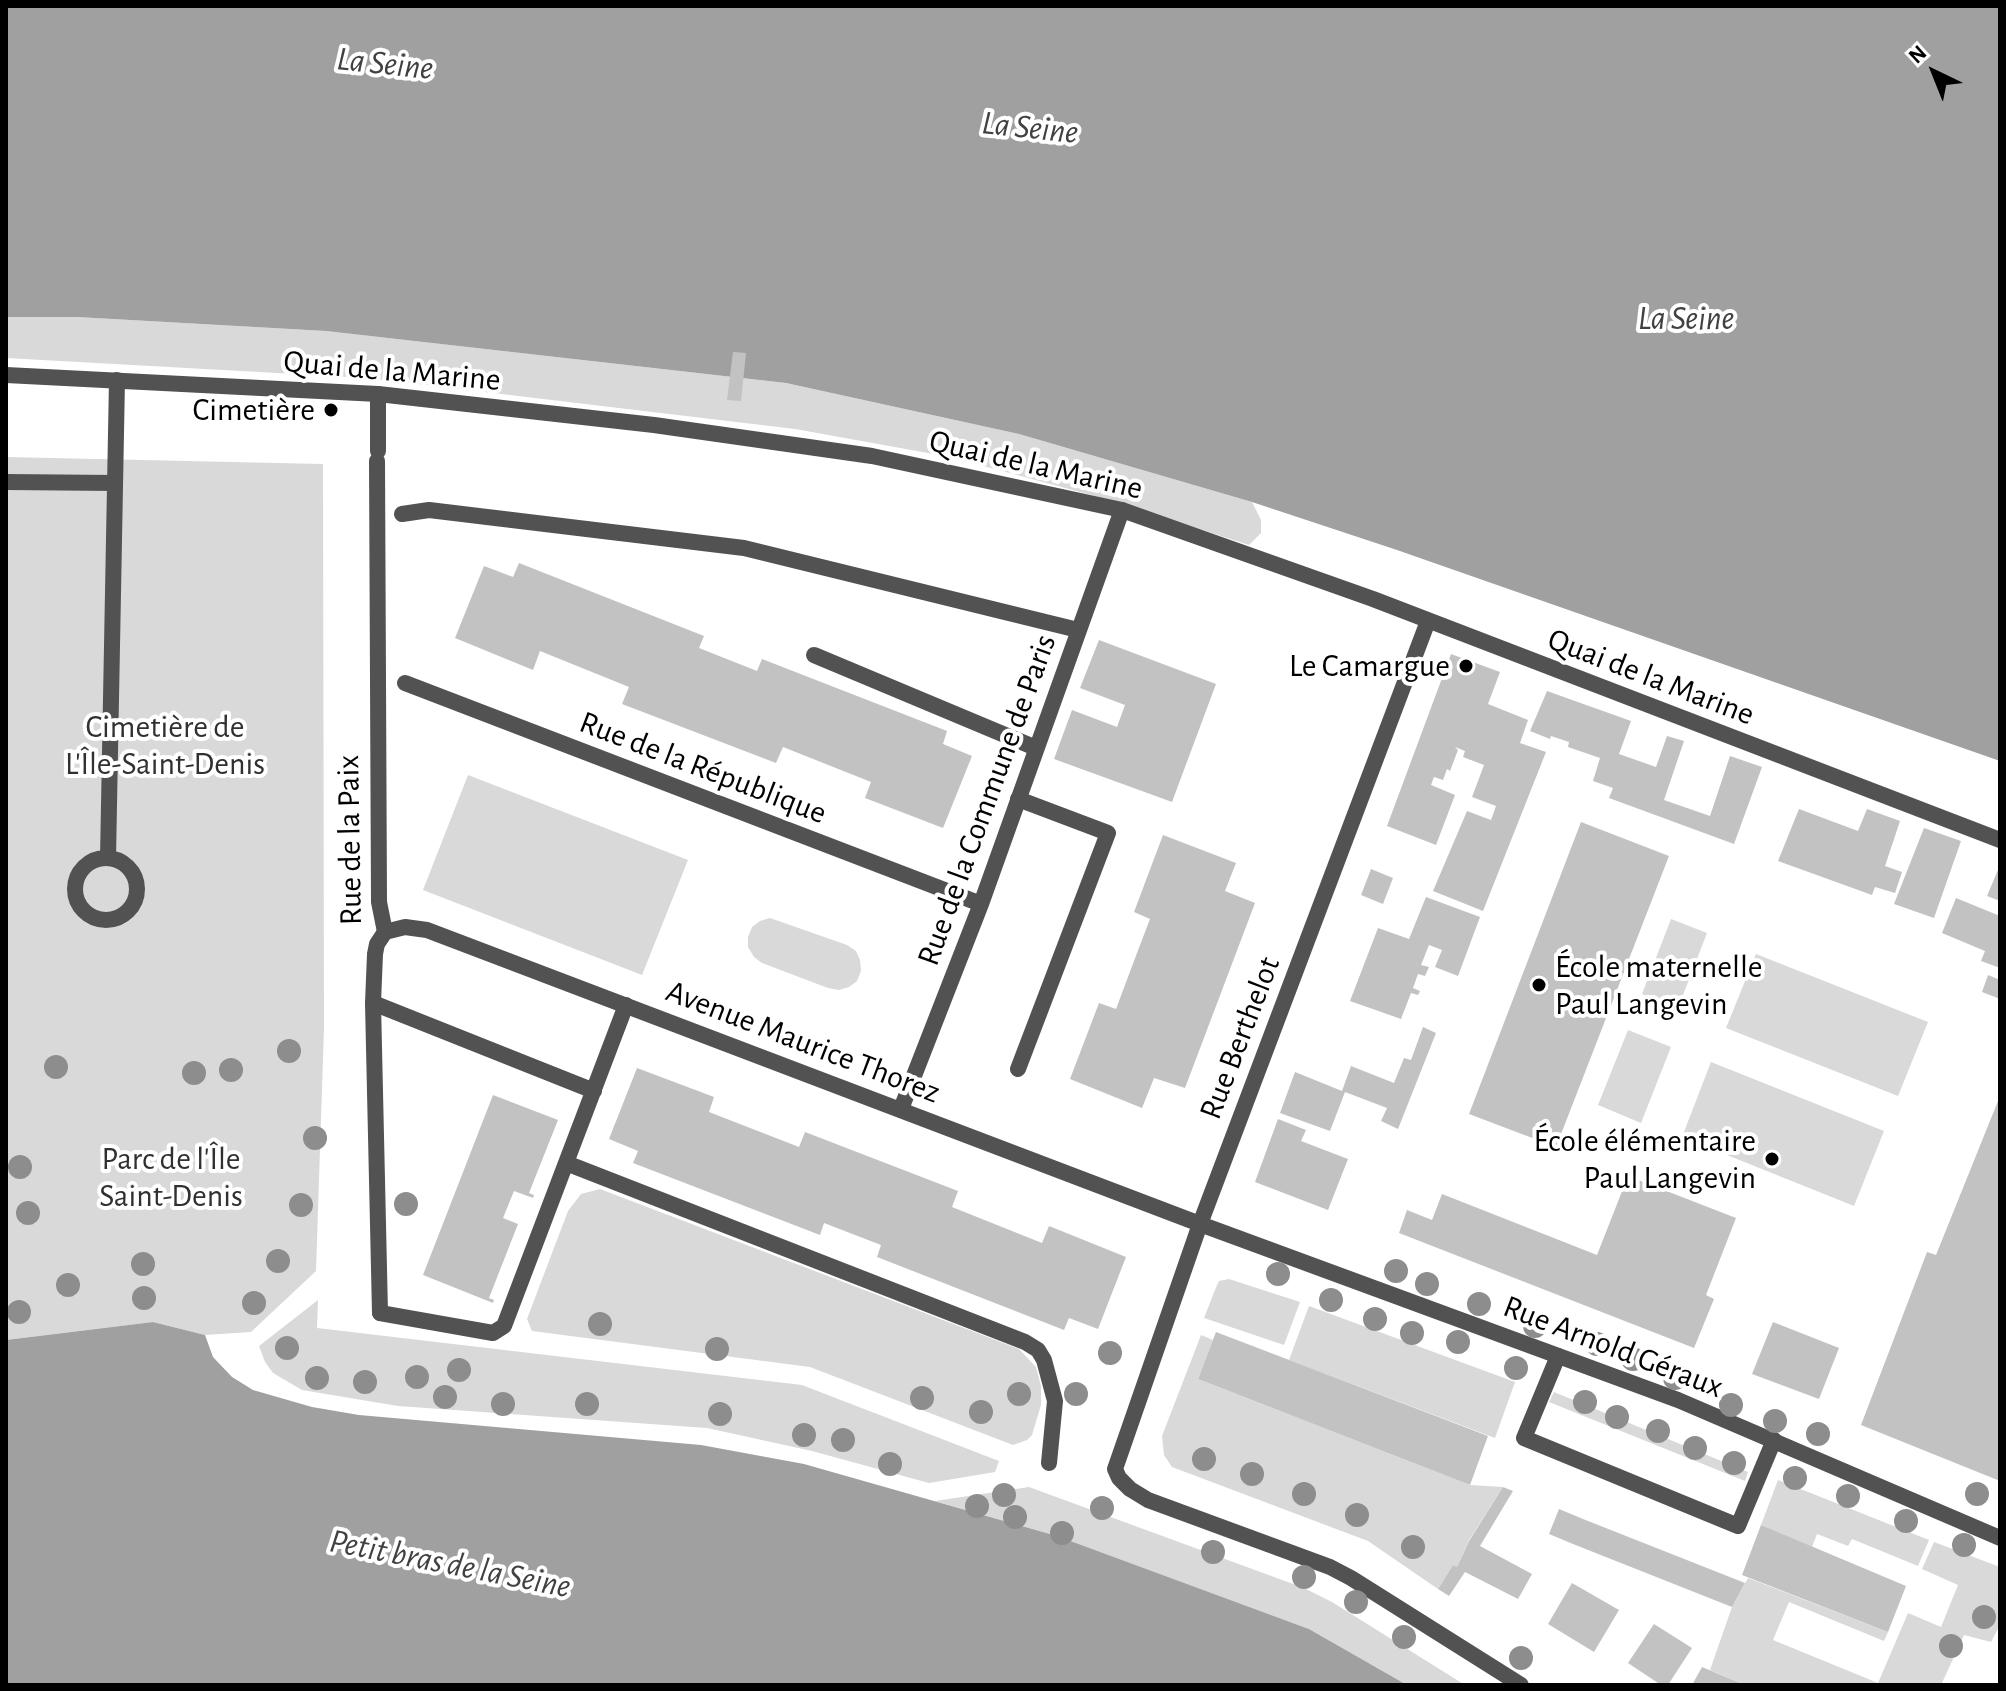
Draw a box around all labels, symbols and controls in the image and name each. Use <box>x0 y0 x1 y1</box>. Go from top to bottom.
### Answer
north arrow <box>1894 32 1974 112</box>
water label: La Seine <box>335 39 435 89</box>
text: N <box>1905 41 1931 68</box>
water label: La Seine <box>980 103 1080 153</box>
water label: La Seine <box>1638 299 1734 339</box>
street label: Quai de la Marine <box>282 342 502 400</box>
place label: Cimetière <box>193 391 315 429</box>
marker: Cimetière <box>322 401 340 419</box>
street label: Quai de la Marine <box>926 422 1146 508</box>
street label: Quai de la Marine <box>1542 620 1760 734</box>
street label: Rue de la Commune de Paris <box>909 629 1065 971</box>
place label: Le Camargue <box>1289 647 1450 685</box>
marker: Le Camargue <box>1457 657 1475 675</box>
street label: Rue de la République <box>574 703 832 833</box>
park label: Cimetière de L'Île-Saint-Denis <box>65 708 265 783</box>
street label: Rue de la Paix <box>329 755 371 925</box>
place label: École maternelle Paul Langevin <box>1555 948 1763 1023</box>
street label: Rue Berthelot <box>1191 951 1289 1125</box>
street label: Avenue Maurice Thorez <box>661 972 945 1112</box>
marker: École maternelle Paul Langevin <box>1530 976 1548 994</box>
place label: École élémentaire Paul Langevin <box>1533 1122 1756 1197</box>
park label: Parc de l'Île Saint-Denis <box>99 1140 243 1215</box>
marker: École élémentaire Paul Langevin <box>1763 1150 1781 1168</box>
street label: Rue Arnold Géraux <box>1498 1287 1728 1407</box>
water label: Petit bras de la Seine <box>326 1521 574 1607</box>

